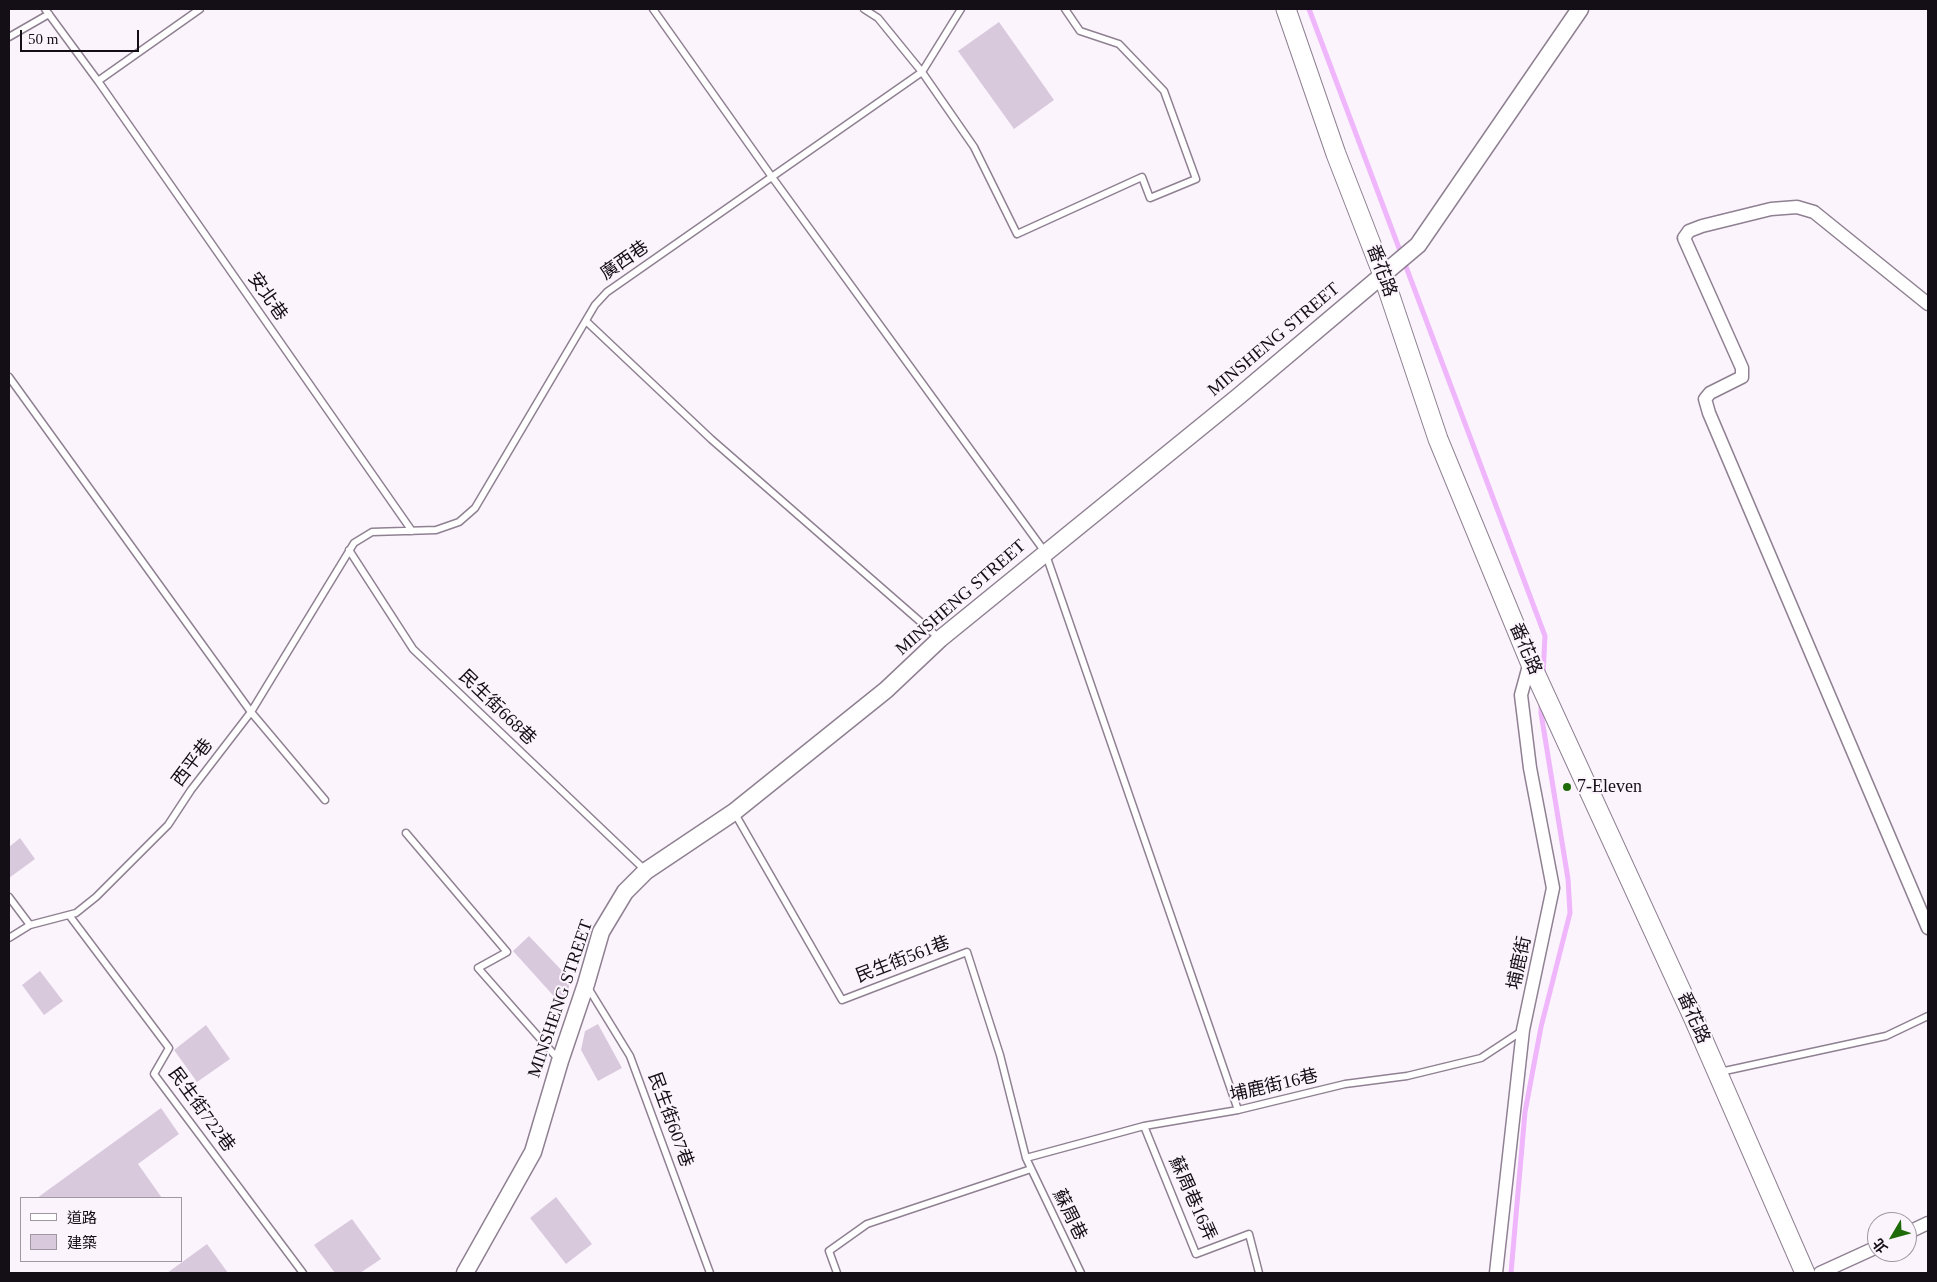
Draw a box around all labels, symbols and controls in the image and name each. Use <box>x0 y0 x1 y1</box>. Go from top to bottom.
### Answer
scale bar <box>22 20 141 52</box>
text: 50 m <box>28 31 58 47</box>
street label: 廣西巷 <box>597 237 653 285</box>
street label: 番花路 <box>1362 242 1400 300</box>
street label: 安北巷 <box>243 269 291 325</box>
street label: MINSHENG STREET <box>1204 279 1344 401</box>
street label: MINSHENG STREET <box>891 536 1031 660</box>
street label: 番花路 <box>1505 620 1545 678</box>
street label: 民生街668巷 <box>454 666 540 750</box>
street label: 西平巷 <box>168 735 218 791</box>
place label: 7-Eleven <box>1577 776 1642 798</box>
marker: 7-Eleven <box>1561 781 1573 793</box>
street label: MINSHENG STREET <box>524 917 598 1081</box>
street label: 民生街561巷 <box>853 932 953 988</box>
street label: 埔鹿街 <box>1504 934 1536 992</box>
street label: 番花路 <box>1672 989 1714 1047</box>
street label: 民生街722巷 <box>163 1064 239 1156</box>
street label: 埔鹿街16巷 <box>1228 1065 1320 1107</box>
street label: 民生街607巷 <box>643 1070 697 1170</box>
street label: 蘇周巷16弄 <box>1164 1153 1220 1245</box>
street label: 蘇周巷 <box>1047 1186 1091 1244</box>
legend <box>20 1197 182 1262</box>
text: 道路 <box>67 1210 97 1226</box>
north arrow <box>1867 1212 1917 1262</box>
text: 建築 <box>67 1235 97 1251</box>
text: 北 <box>1870 1236 1891 1256</box>

